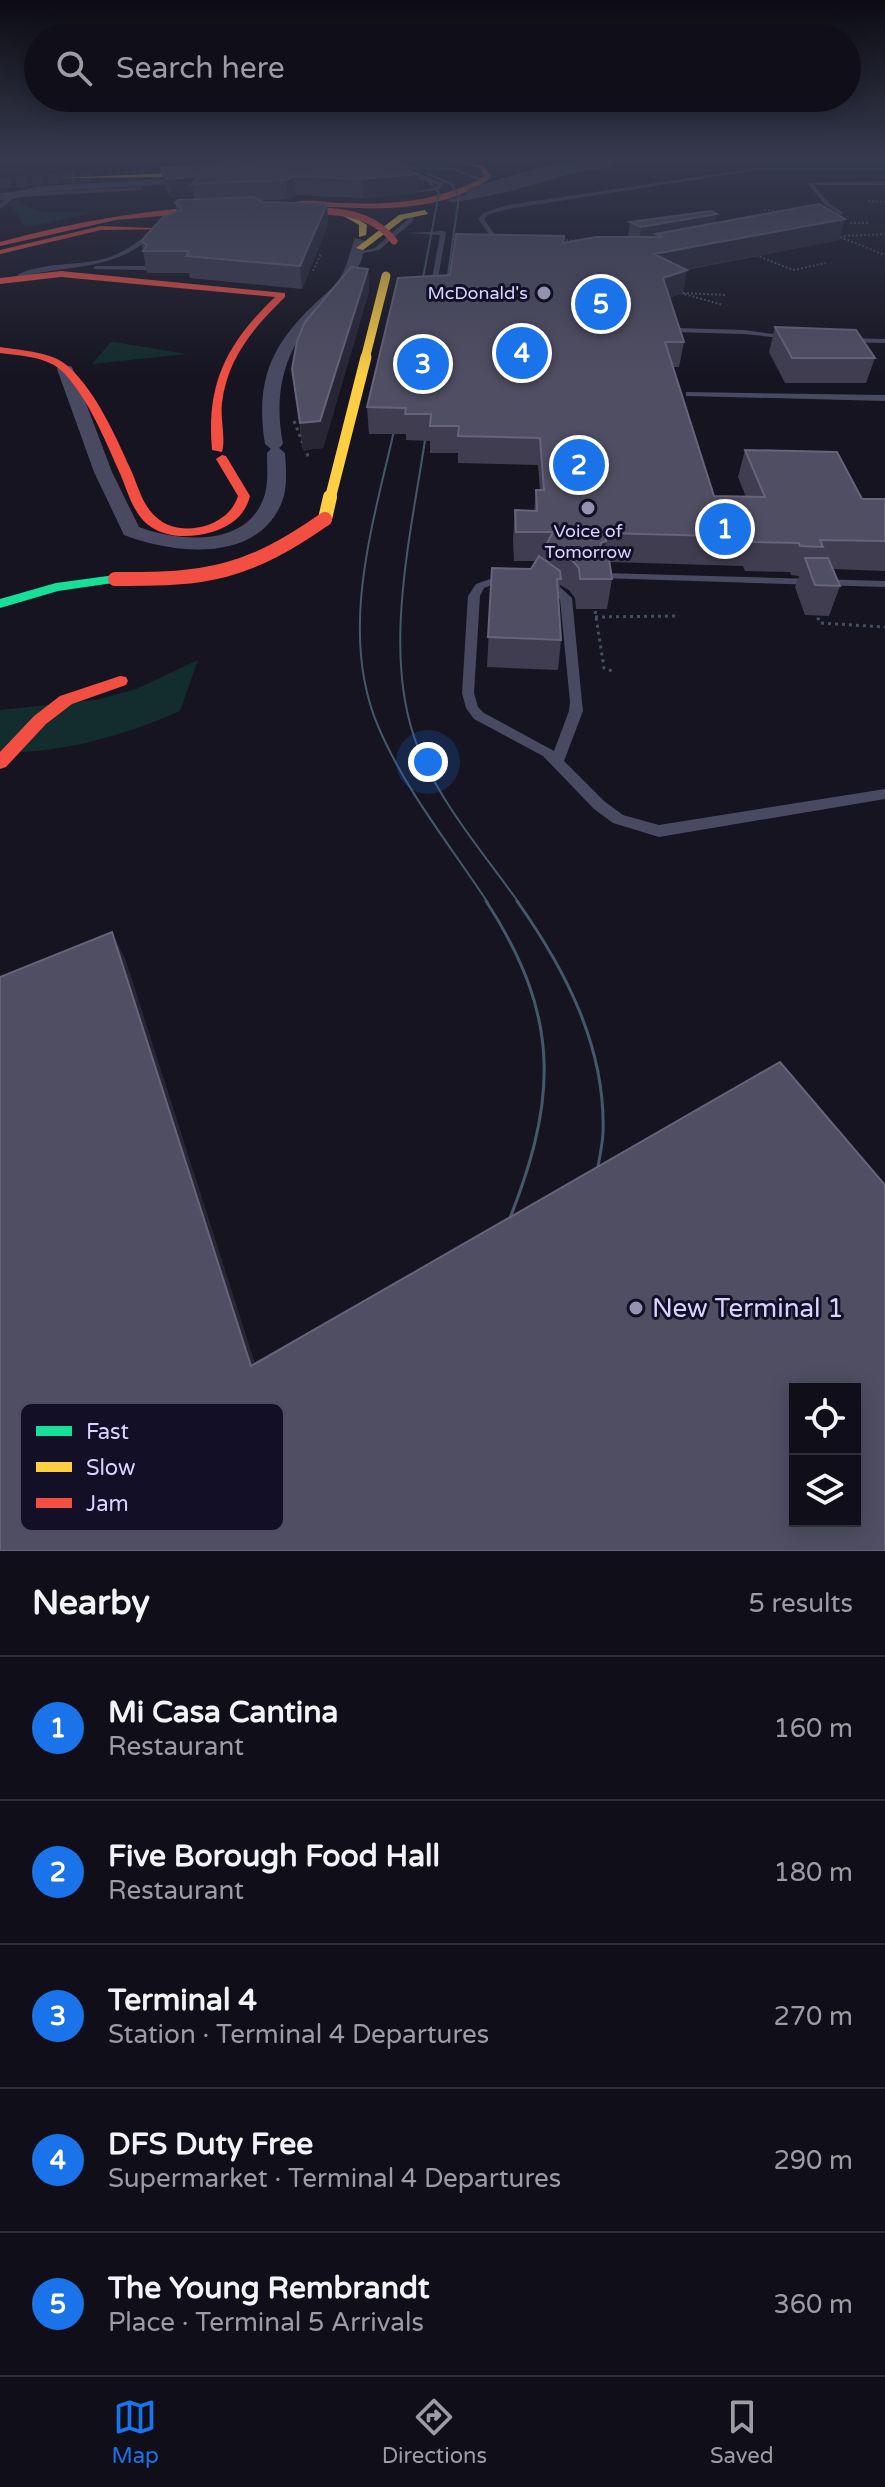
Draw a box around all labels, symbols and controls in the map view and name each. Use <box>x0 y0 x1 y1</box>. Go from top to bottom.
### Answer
search box <box>24 24 861 112</box>
icon: search <box>52 46 96 90</box>
text: Search here <box>116 50 285 87</box>
pin: 5 <box>575 274 627 334</box>
place label: McDonald's <box>428 282 528 304</box>
marker: McDonald's <box>535 284 553 302</box>
pin: 4 <box>496 323 548 383</box>
pin: 3 <box>397 334 449 394</box>
pin: 2 <box>553 435 605 495</box>
marker: Voice of Tomorrow <box>579 499 597 517</box>
pin: 1 <box>699 499 751 559</box>
place label: Voice of Tomorrow <box>545 520 631 563</box>
your location <box>408 742 448 782</box>
place label: New Terminal 1 <box>652 1293 844 1324</box>
marker: New Terminal 1 <box>627 1299 645 1317</box>
map controls <box>789 1383 861 1527</box>
button: locate <box>789 1383 861 1455</box>
legend <box>20 1403 284 1531</box>
text: Fast <box>86 1419 129 1445</box>
text: Slow <box>86 1455 136 1481</box>
button: layers <box>789 1455 861 1527</box>
text: Jam <box>86 1491 129 1517</box>
text: Nearby <box>32 1583 150 1624</box>
text: 5 results <box>748 1588 853 1619</box>
text: Mi Casa Cantina <box>108 1694 338 1731</box>
text: 1 <box>50 1713 66 1744</box>
text: 160 m <box>773 1713 853 1744</box>
text: Restaurant <box>108 1731 244 1762</box>
text: Five Borough Food Hall <box>108 1838 440 1875</box>
text: 2 <box>50 1857 66 1888</box>
text: 180 m <box>773 1857 853 1888</box>
text: Restaurant <box>108 1875 244 1906</box>
text: Terminal 4 <box>108 1982 257 2019</box>
text: 3 <box>50 2001 66 2032</box>
text: 270 m <box>773 2001 853 2032</box>
text: Station · Terminal 4 Departures <box>108 2019 489 2050</box>
text: DFS Duty Free <box>108 2126 313 2163</box>
text: 4 <box>50 2145 66 2176</box>
text: 290 m <box>773 2145 853 2176</box>
text: Supermarket · Terminal 4 Departures <box>108 2163 561 2194</box>
text: The Young Rembrandt <box>108 2270 429 2307</box>
text: 5 <box>50 2289 66 2320</box>
text: 360 m <box>773 2289 853 2320</box>
text: Place · Terminal 5 Arrivals <box>108 2307 424 2338</box>
tab: Map <box>111 2395 159 2469</box>
tab: Directions <box>382 2395 487 2469</box>
tab: Saved <box>710 2395 774 2469</box>

